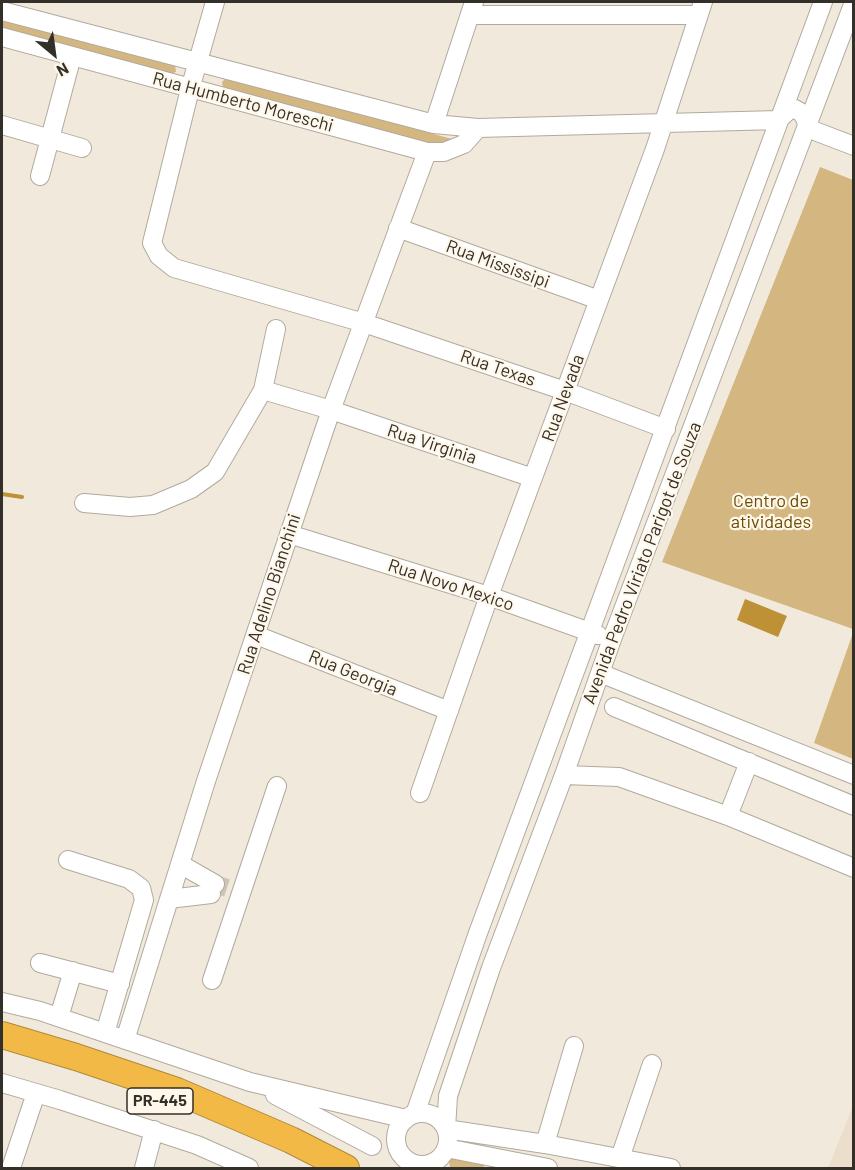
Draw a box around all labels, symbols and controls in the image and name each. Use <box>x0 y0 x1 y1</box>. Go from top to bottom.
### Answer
north arrow <box>24 24 84 84</box>
text: N <box>54 59 72 81</box>
street label: Rua Humberto Moreschi <box>150 67 336 137</box>
street label: Rua Mississipi <box>443 235 553 293</box>
street label: Rua Texas <box>458 345 538 391</box>
street label: Rua Nevada <box>537 351 589 445</box>
street label: Rua Virginia <box>385 419 479 469</box>
street label: Avenida Pedro Viriato Parigot de Souza <box>578 419 706 707</box>
park label: Centro de atividades <box>731 490 811 532</box>
street label: Rua Adelino Bianchini <box>233 511 305 677</box>
street label: Rua Novo Mexico <box>385 554 517 616</box>
street label: Rua Georgia <box>306 645 400 701</box>
road number: PR-445 <box>127 1088 193 1114</box>

